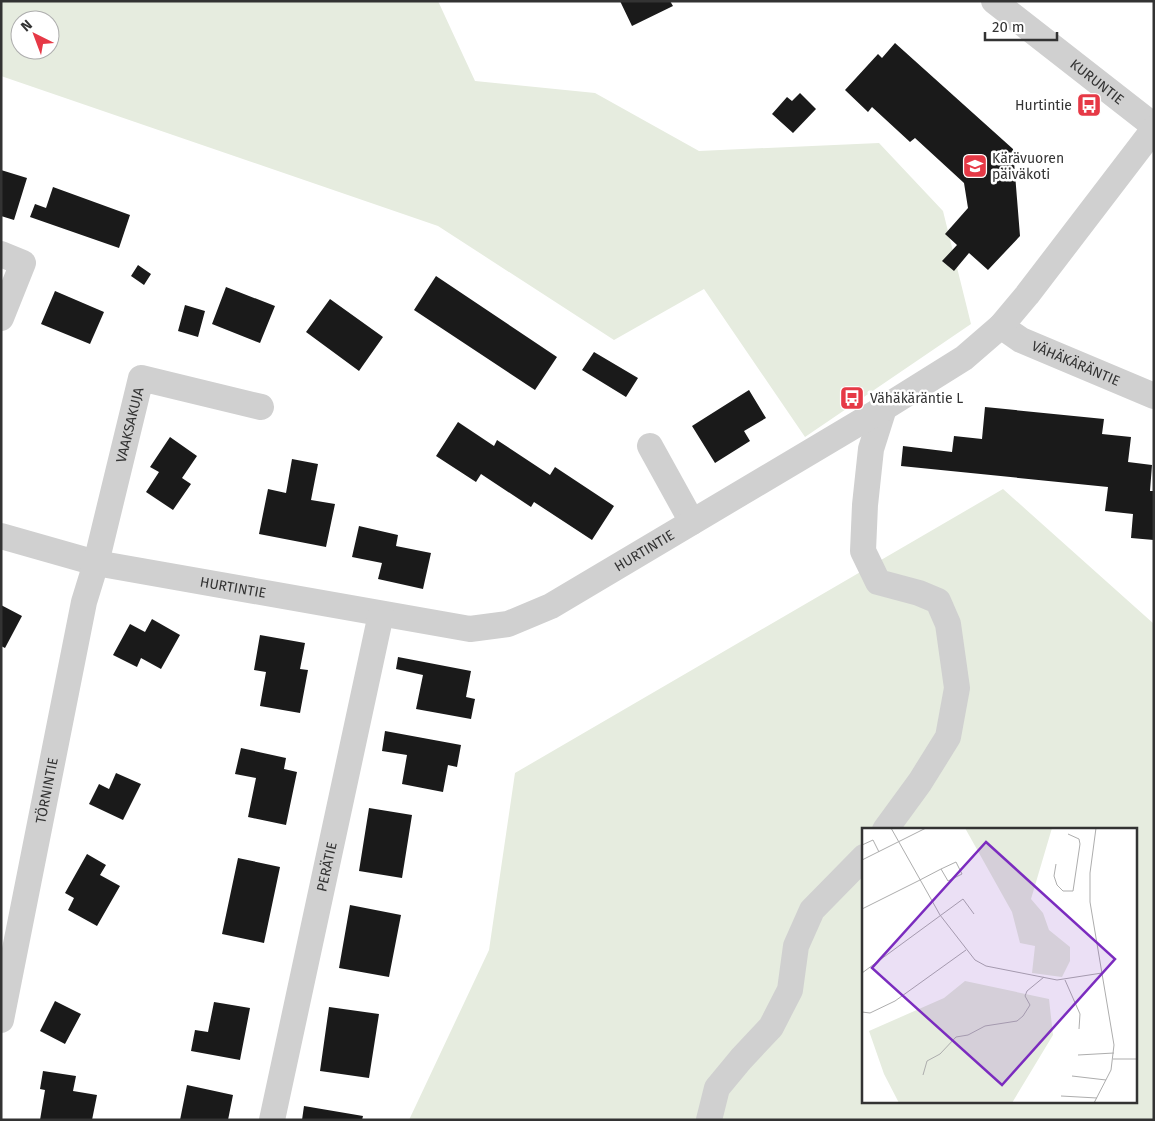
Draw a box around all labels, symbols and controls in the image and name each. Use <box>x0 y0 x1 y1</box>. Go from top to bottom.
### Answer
north arrow <box>10 10 60 60</box>
scale bar <box>985 10 1058 42</box>
text: N <box>17 16 36 35</box>
text: 20 m <box>992 18 1025 36</box>
street label: KURUNTIE <box>1067 56 1127 108</box>
bus stop icon: Hurtintie <box>1076 92 1102 118</box>
place label: Hurtintie <box>1015 97 1072 114</box>
place label: Kärävuoren päiväkoti <box>992 150 1064 183</box>
school or university icon: Kärävuoren päiväkoti <box>962 153 988 179</box>
street label: VÄHÄKÄRÄNTIE <box>1029 337 1123 390</box>
bus stop icon: Vähäkäräntie L <box>839 385 865 411</box>
street label: VAAKSAKUJA <box>113 386 147 465</box>
place label: Vähäkäräntie L <box>870 390 963 407</box>
street label: HURTINTIE <box>611 527 678 575</box>
street label: HURTINTIE <box>199 574 267 602</box>
street label: TÖRNINTIE <box>32 756 62 825</box>
inset map <box>862 828 1138 1104</box>
street label: PERÄTIE <box>313 841 341 893</box>

